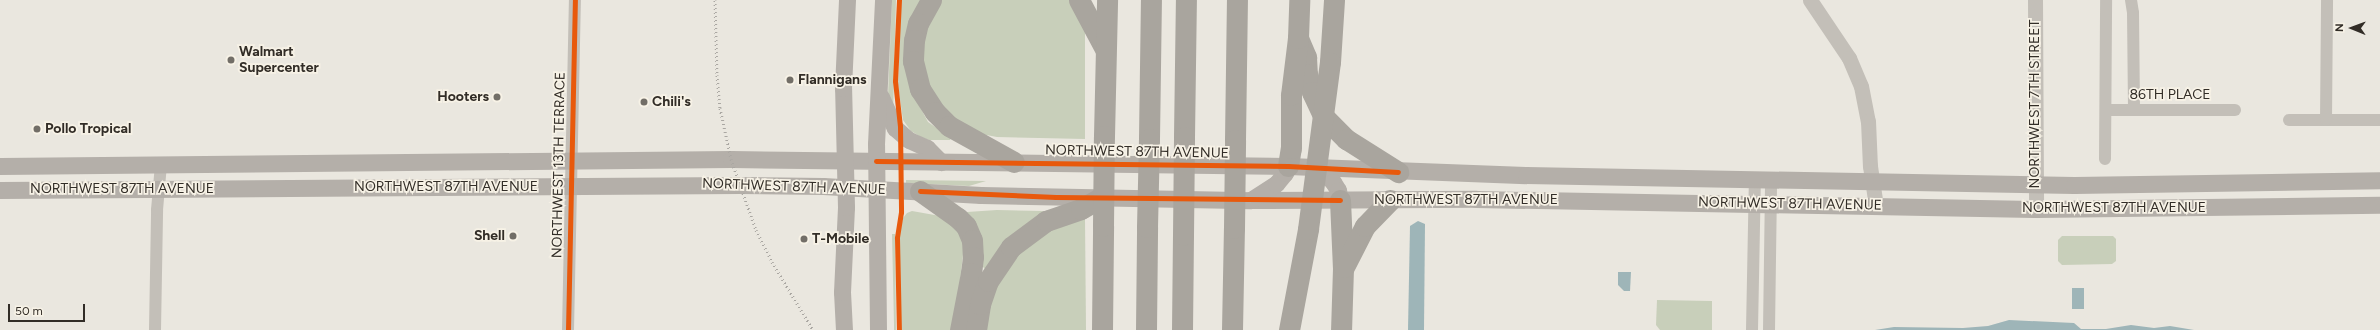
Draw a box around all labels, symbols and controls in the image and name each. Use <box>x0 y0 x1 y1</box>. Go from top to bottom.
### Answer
north arrow <box>2332 8 2372 48</box>
street label: NORTHWEST 7TH STREET <box>2027 20 2043 188</box>
text: N <box>2333 23 2346 32</box>
place label: Walmart Supercenter <box>239 44 319 76</box>
marker: Walmart Supercenter <box>226 55 236 65</box>
street label: NORTHWEST 13TH TERRACE <box>549 72 569 258</box>
place label: Flannigans <box>798 72 867 88</box>
marker: Flannigans <box>785 75 795 85</box>
street label: 86TH PLACE <box>2129 87 2211 103</box>
place label: Hooters <box>437 89 489 105</box>
marker: Hooters <box>492 92 502 102</box>
place label: Chili's <box>652 94 691 110</box>
marker: Chili's <box>639 97 649 107</box>
place label: Pollo Tropical <box>45 121 132 137</box>
marker: Pollo Tropical <box>32 124 42 134</box>
street label: NORTHWEST 87TH AVENUE <box>1045 142 1229 162</box>
street label: NORTHWEST 87TH AVENUE <box>702 175 886 199</box>
street label: NORTHWEST 87TH AVENUE <box>354 179 538 195</box>
street label: NORTHWEST 87TH AVENUE <box>30 181 214 197</box>
street label: NORTHWEST 87TH AVENUE <box>1374 192 1558 208</box>
street label: NORTHWEST 87TH AVENUE <box>1698 194 1882 214</box>
street label: NORTHWEST 87TH AVENUE <box>2022 200 2206 216</box>
place label: Shell <box>474 228 505 244</box>
marker: Shell <box>508 231 518 241</box>
place label: T-Mobile <box>812 231 869 247</box>
marker: T-Mobile <box>799 234 809 244</box>
scale bar <box>10 296 87 322</box>
text: 50 m <box>15 304 43 318</box>

